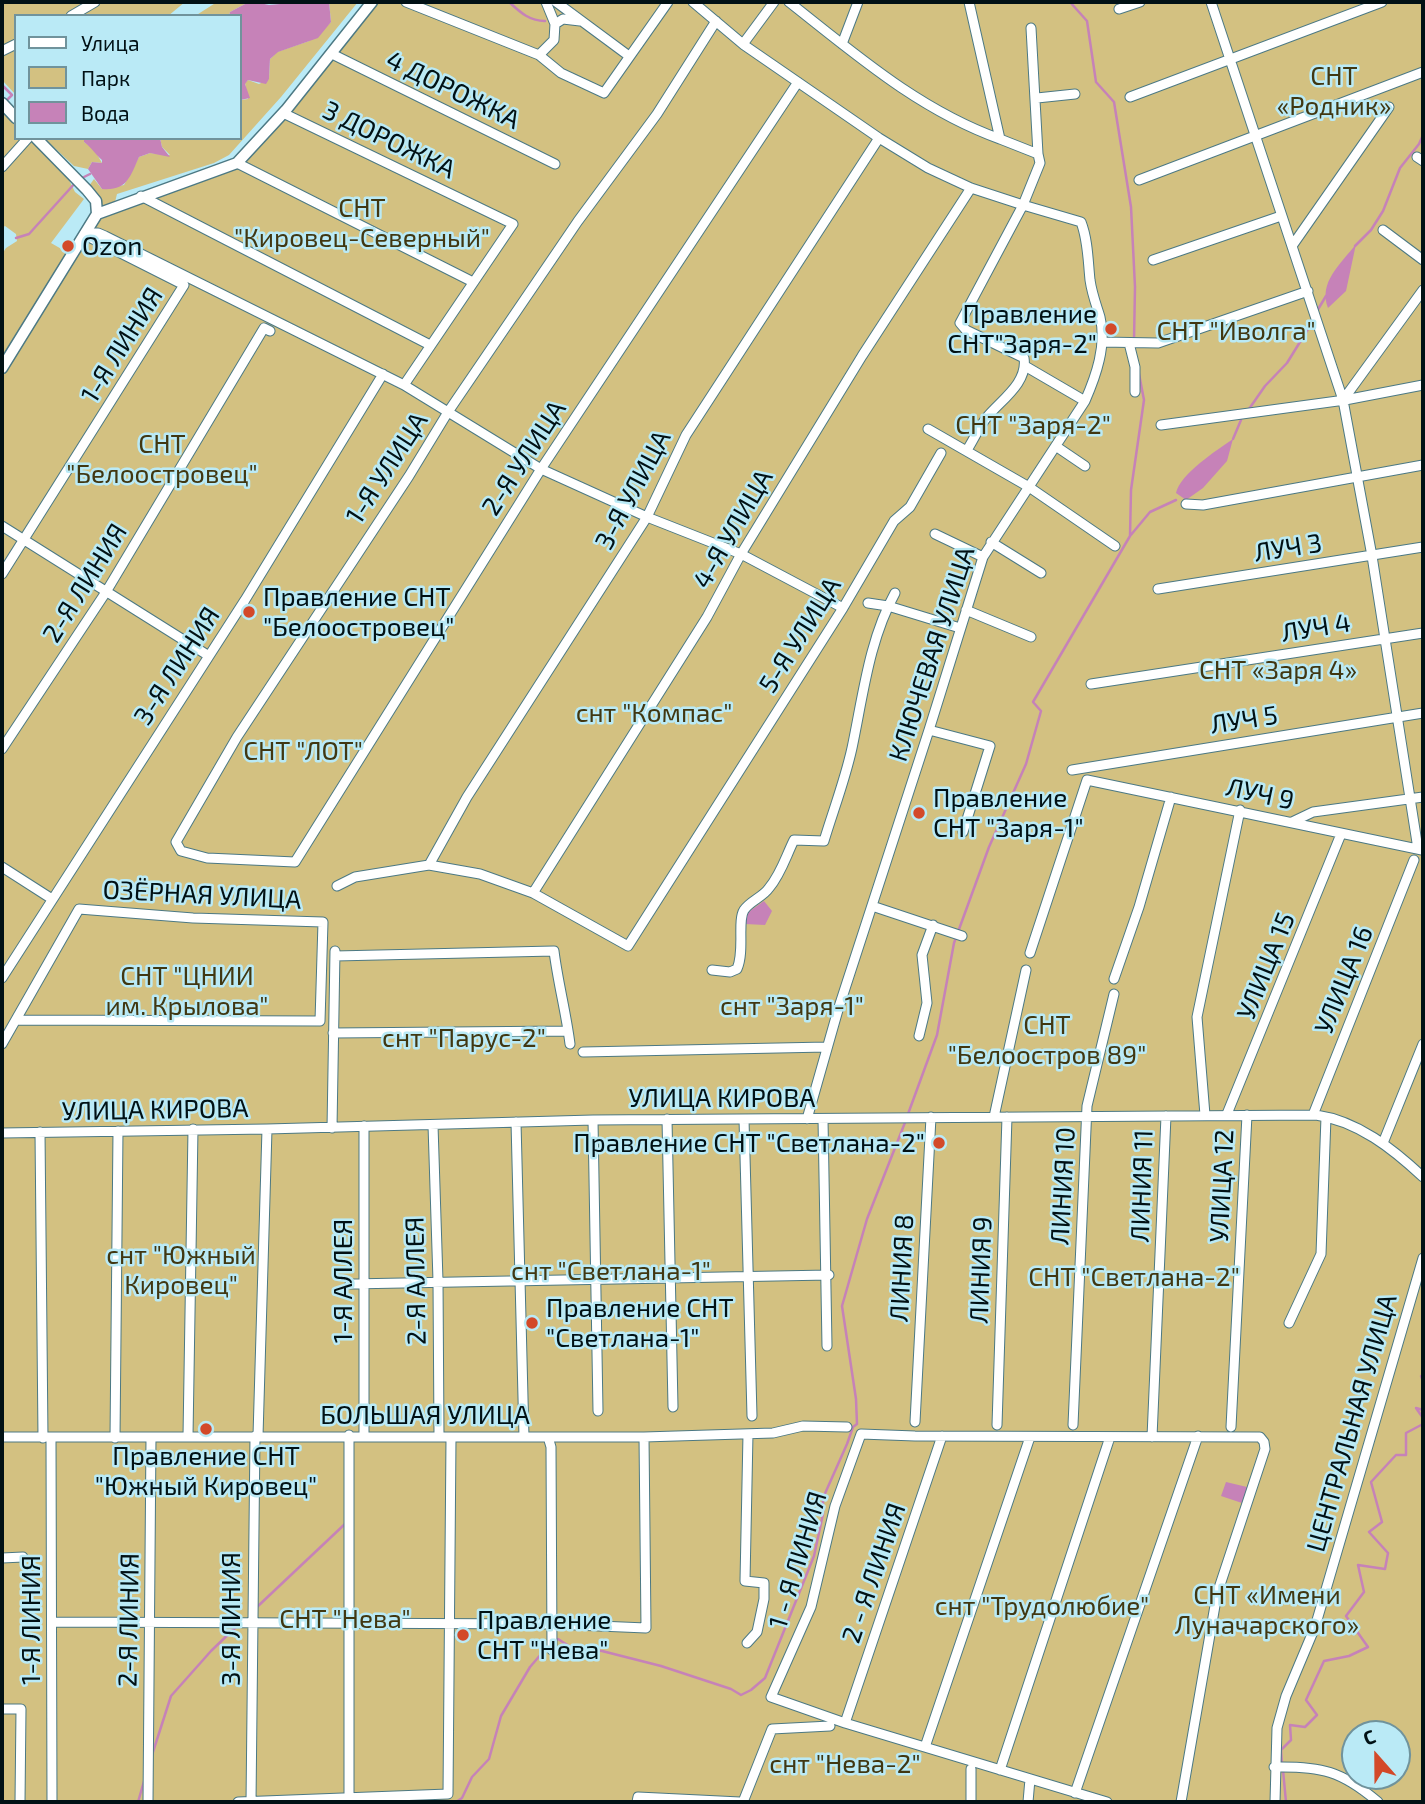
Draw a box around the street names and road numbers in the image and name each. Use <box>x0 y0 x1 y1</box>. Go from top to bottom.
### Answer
street label: 4 ДОРОЖКА <box>381 44 525 136</box>
street label: 3 ДОРОЖКА <box>318 95 460 185</box>
street label: 1-Я ЛИНИЯ <box>74 282 170 408</box>
street label: 2-Я УЛИЦА <box>475 395 573 521</box>
street label: 1-Я УЛИЦА <box>340 407 434 529</box>
street label: 3-Я УЛИЦА <box>589 425 677 555</box>
street label: 4-Я УЛИЦА <box>687 464 779 594</box>
street label: 2-Я ЛИНИЯ <box>36 518 134 648</box>
street label: ЛУЧ 3 <box>1252 527 1324 569</box>
street label: КЛЮЧЕВАЯ УЛИЦА <box>883 543 981 765</box>
street label: 5-Я УЛИЦА <box>752 572 848 698</box>
street label: 3-Я ЛИНИЯ <box>127 601 227 731</box>
street label: ЛУЧ 4 <box>1279 607 1353 649</box>
street label: ЛУЧ 5 <box>1208 699 1280 741</box>
street label: ЛУЧ 9 <box>1223 772 1297 816</box>
street label: ОЗЁРНАЯ УЛИЦА <box>102 874 302 916</box>
street label: УЛИЦА 15 <box>1230 908 1302 1024</box>
street label: УЛИЦА 16 <box>1308 922 1380 1038</box>
street label: УЛИЦА КИРОВА <box>629 1082 815 1114</box>
street label: УЛИЦА КИРОВА <box>61 1093 249 1127</box>
street label: ЛИНИЯ 10 <box>1044 1126 1082 1246</box>
street label: ЛИНИЯ 11 <box>1124 1129 1160 1243</box>
street label: УЛИЦА 12 <box>1203 1129 1241 1243</box>
street label: ЛИНИЯ 8 <box>884 1213 920 1323</box>
street label: 2-Я АЛЛЕЯ <box>399 1216 433 1346</box>
street label: ЛИНИЯ 9 <box>964 1216 998 1324</box>
street label: 1-Я АЛЛЕЯ <box>327 1219 359 1343</box>
street label: ЦЕНТРАЛЬНАЯ УЛИЦА <box>1300 1291 1404 1555</box>
street label: БОЛЬШАЯ УЛИЦА <box>320 1399 530 1431</box>
street label: 1 - Я ЛИНИЯ <box>762 1488 834 1632</box>
street label: 2 - Я ЛИНИЯ <box>836 1499 912 1647</box>
street label: 3-Я ЛИНИЯ <box>215 1552 247 1686</box>
street label: 2-Я ЛИНИЯ <box>112 1553 146 1687</box>
street label: 1-Я ЛИНИЯ <box>15 1555 47 1685</box>

